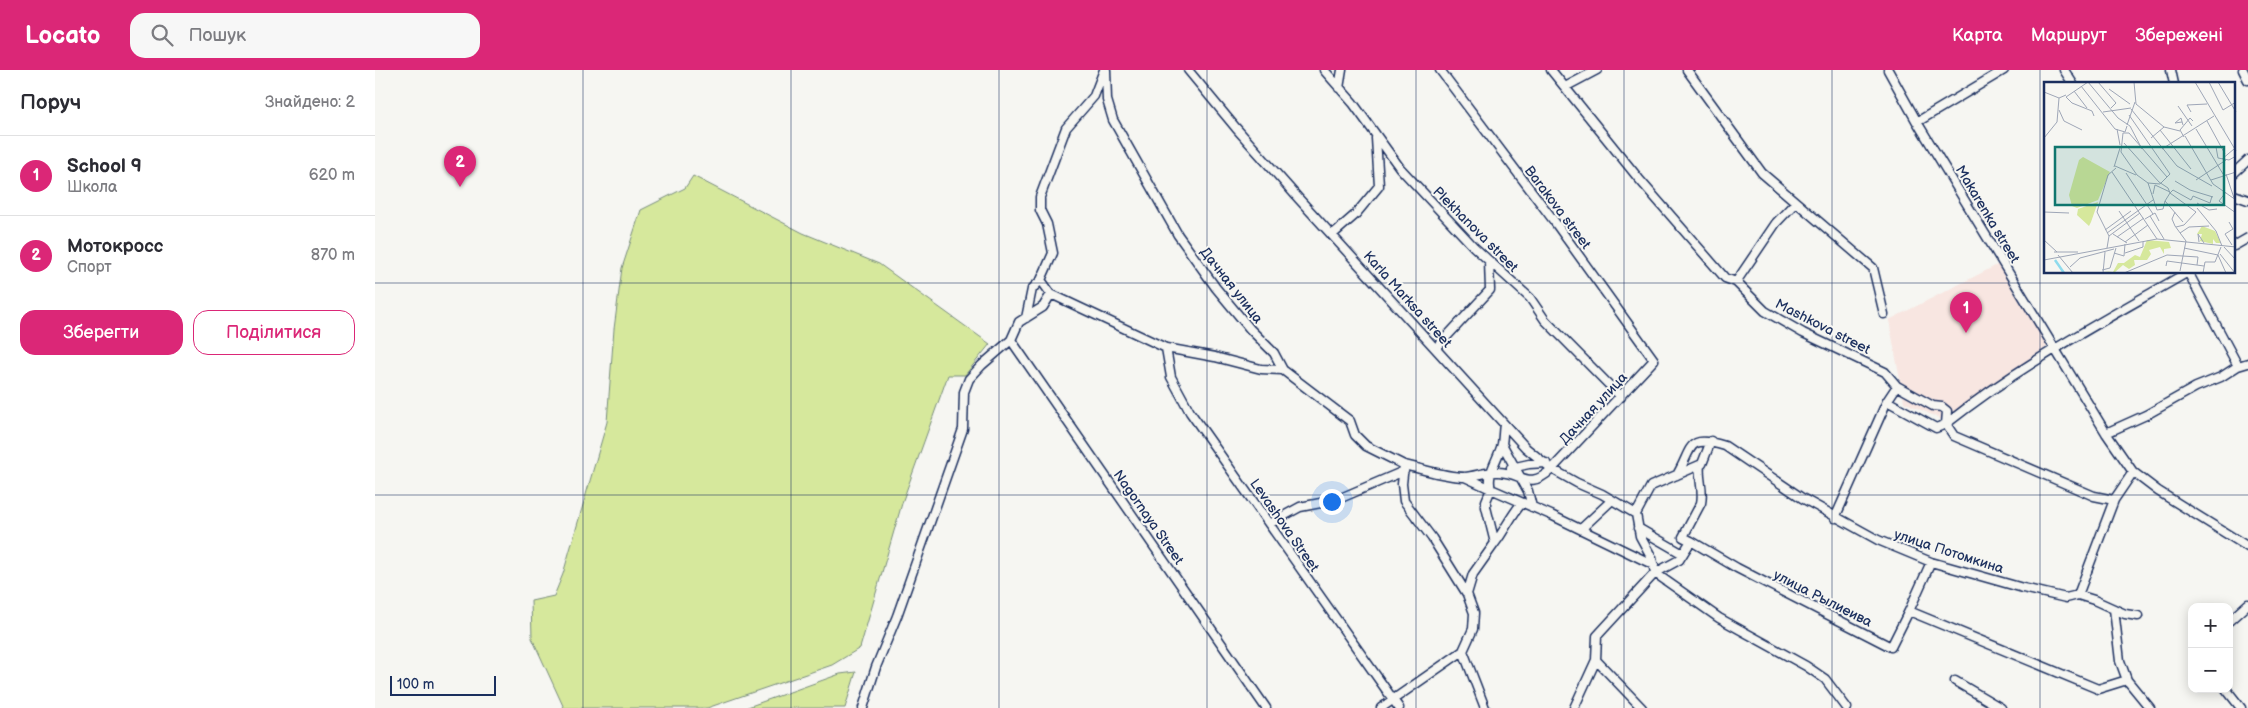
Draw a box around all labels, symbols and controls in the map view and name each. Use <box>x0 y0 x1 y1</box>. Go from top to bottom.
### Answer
search box <box>130 13 480 58</box>
text: Locato <box>25 21 100 50</box>
icon: search <box>148 21 176 49</box>
text: Пошук <box>188 24 246 47</box>
text: Карта <box>1952 25 2003 46</box>
text: Маршрут <box>2031 25 2107 46</box>
text: Збережені <box>2135 25 2223 46</box>
inset map <box>2044 82 2235 274</box>
text: Поруч <box>20 90 81 115</box>
text: Знайдено: 2 <box>265 93 355 112</box>
pin: 2 <box>444 146 476 187</box>
text: School 9 <box>67 155 142 178</box>
street label: Barakova street <box>1521 162 1595 253</box>
street label: Makarenka street <box>1952 162 2024 267</box>
text: 1 <box>33 166 39 185</box>
text: 620 m <box>309 166 355 185</box>
text: Школа <box>67 178 117 197</box>
street label: Plekhanova street <box>1429 183 1522 276</box>
text: Мотокросс <box>67 235 163 258</box>
street label: Дачная улица <box>1197 244 1267 327</box>
text: 2 <box>31 246 41 265</box>
text: 870 m <box>311 246 355 265</box>
street label: Karla Marksa street <box>1360 248 1456 352</box>
text: Спорт <box>67 258 112 277</box>
pin: 1 <box>1950 292 1982 333</box>
street label: Mashkova street <box>1772 295 1874 358</box>
button: Зберегти <box>20 310 183 355</box>
button: Поділитися <box>193 310 355 355</box>
street label: Дачная улица <box>1556 368 1631 448</box>
street label: Nagornaya Street <box>1110 467 1188 568</box>
street label: Levashova Street <box>1246 476 1323 576</box>
your location <box>1319 489 1345 515</box>
street label: улица Потомкина <box>1892 526 2006 577</box>
street label: улица Рылиеива <box>1771 566 1876 631</box>
map controls <box>2188 603 2233 693</box>
button: + <box>2188 603 2233 648</box>
button: − <box>2188 648 2233 693</box>
scale bar <box>390 673 496 696</box>
text: 100 m <box>397 676 434 693</box>

